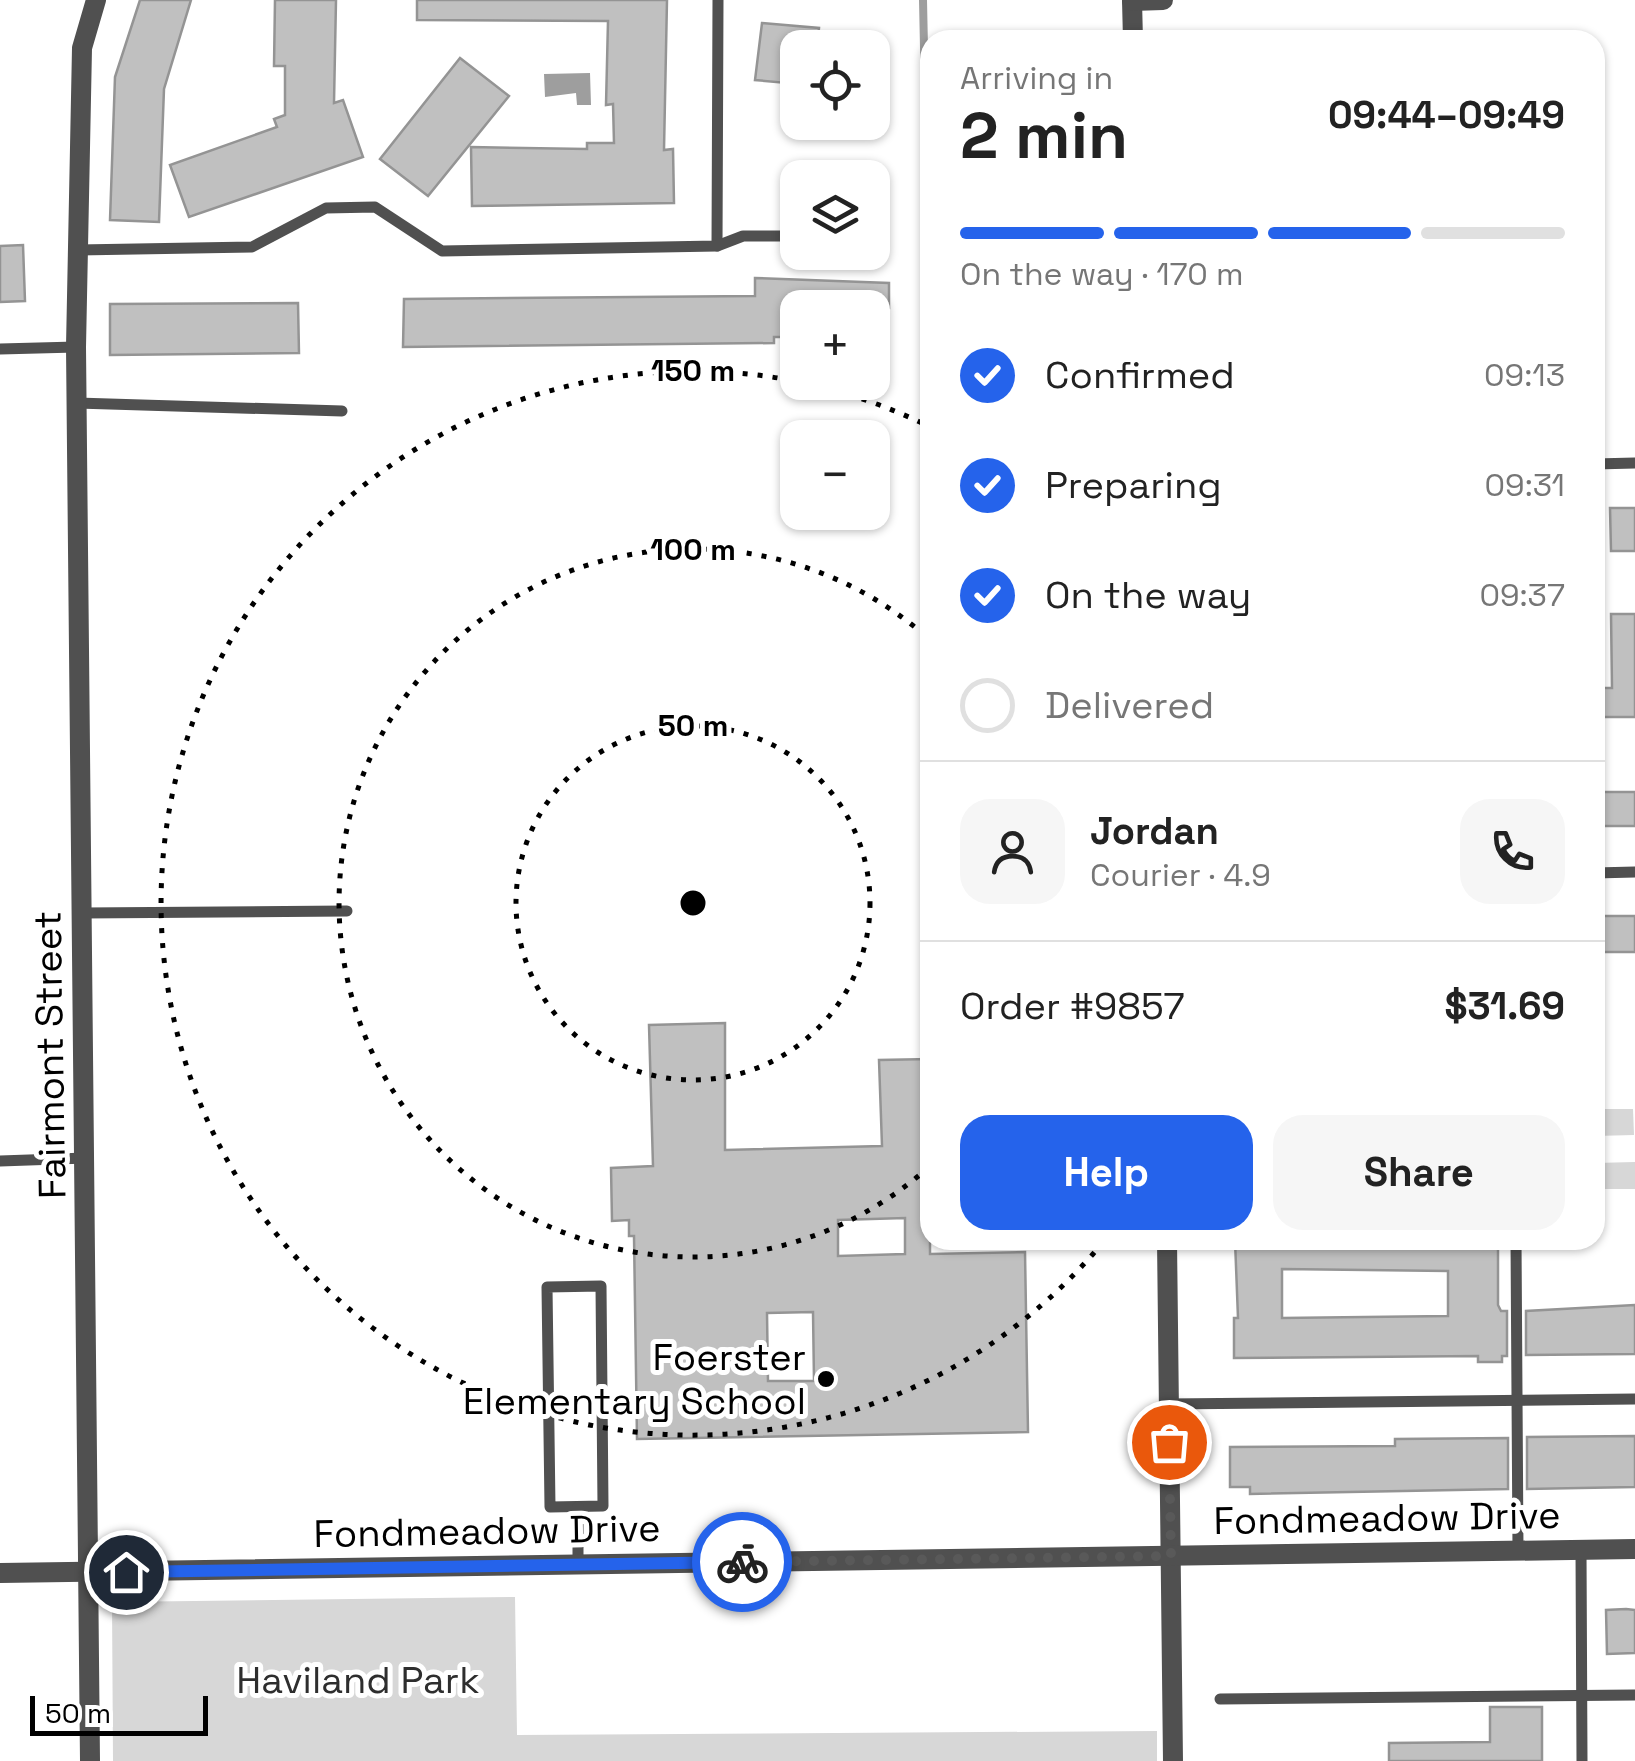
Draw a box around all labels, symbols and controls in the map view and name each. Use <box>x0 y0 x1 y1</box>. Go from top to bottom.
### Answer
map controls <box>780 30 890 530</box>
button: locate <box>780 30 890 140</box>
text: Arriving in <box>960 58 1113 98</box>
text: 09:44–09:49 <box>1328 91 1565 139</box>
text: 2 min <box>960 94 1128 177</box>
button: layers <box>780 160 890 270</box>
text: On the way · 170 m <box>960 254 1244 294</box>
button: + <box>780 290 890 400</box>
icon: check <box>960 348 1015 403</box>
text: 150 m <box>651 351 735 390</box>
text: Confirmed <box>1045 351 1235 399</box>
text: 09:13 <box>1484 355 1565 395</box>
button: − <box>780 420 890 530</box>
icon: check <box>960 458 1015 513</box>
text: Preparing <box>1045 461 1222 509</box>
text: 09:31 <box>1485 465 1565 505</box>
text: 100 m <box>650 530 736 569</box>
icon: check <box>960 568 1015 623</box>
text: On the way <box>1045 571 1251 619</box>
text: 09:37 <box>1479 575 1565 615</box>
text: Delivered <box>1045 681 1214 729</box>
text: 50 m <box>658 706 728 745</box>
button: person <box>960 799 1065 904</box>
button: phone <box>1460 799 1565 904</box>
text: Jordan <box>1090 807 1219 855</box>
text: Courier · 4.9 <box>1090 855 1271 895</box>
centre of rings <box>675 885 711 921</box>
street label: Fairmont Street <box>23 911 77 1199</box>
text: Order #9857 <box>960 982 1185 1030</box>
text: $31.69 <box>1444 982 1565 1030</box>
button: Help <box>960 1115 1253 1230</box>
button: Share <box>1273 1115 1565 1230</box>
place label: Foerster Elementary School <box>463 1333 806 1425</box>
marker: Foerster Elementary School <box>815 1368 837 1390</box>
pin <box>1127 1400 1212 1485</box>
icon: bag <box>1142 1415 1197 1470</box>
street label: Fondmeadow Drive <box>1213 1491 1561 1545</box>
street label: Fondmeadow Drive <box>313 1504 661 1558</box>
courier <box>692 1512 792 1612</box>
pin <box>84 1530 169 1615</box>
icon: bike <box>715 1535 770 1590</box>
icon: home <box>99 1545 154 1600</box>
park label: Haviland Park <box>236 1656 480 1704</box>
scale bar <box>30 1691 208 1736</box>
text: 50 m <box>45 1695 111 1731</box>

